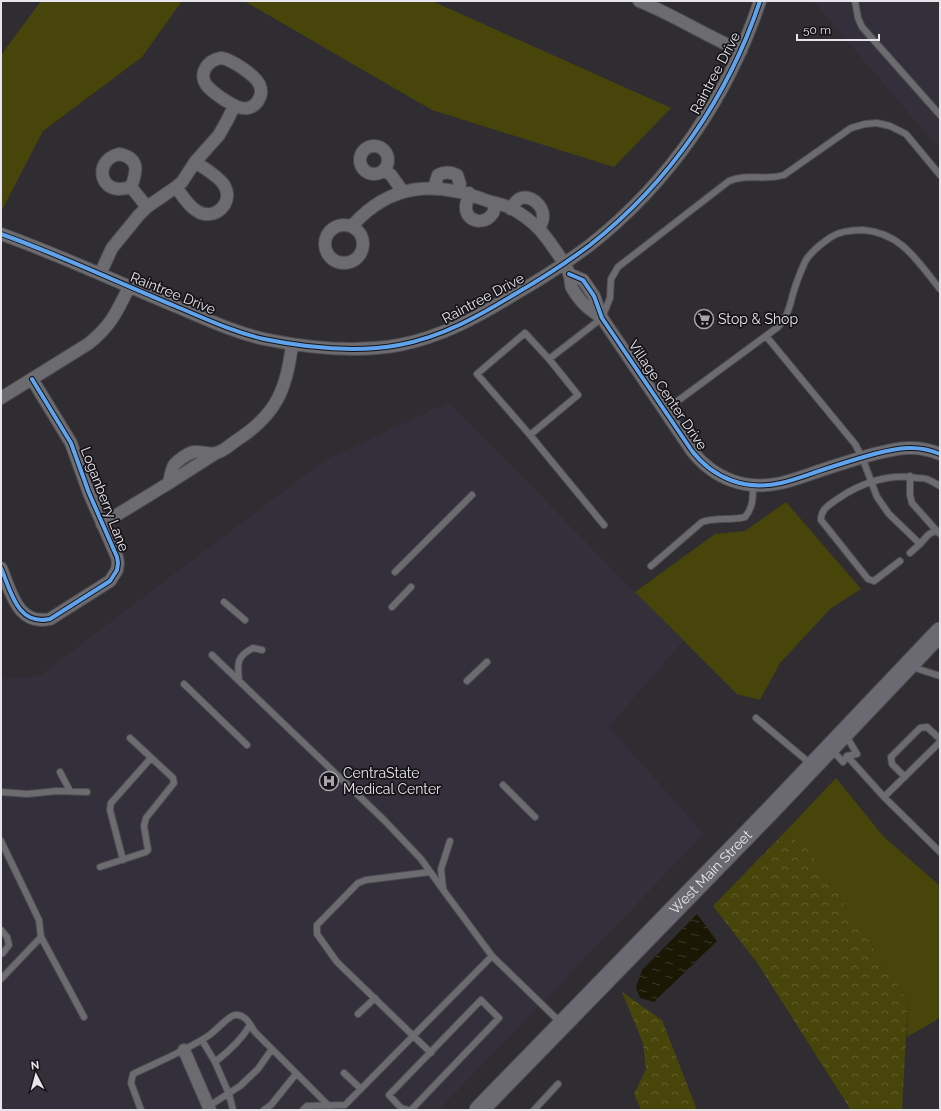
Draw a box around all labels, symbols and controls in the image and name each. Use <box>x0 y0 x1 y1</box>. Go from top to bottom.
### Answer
scale bar <box>797 16 879 42</box>
text: 50 m <box>803 23 831 37</box>
street label: Raintree Drive <box>687 29 743 117</box>
street label: Raintree Drive <box>128 269 218 317</box>
street label: Raintree Drive <box>439 270 527 326</box>
supermarket icon: Stop & Shop <box>693 308 715 330</box>
place label: Stop & Shop <box>718 311 798 327</box>
street label: Village Center Drive <box>625 337 711 453</box>
street label: Loganberry Lane <box>78 445 132 553</box>
place label: CentraState Medical Center <box>343 765 441 797</box>
hospital icon: CentraState Medical Center <box>318 770 340 792</box>
street label: West Main Street <box>666 827 755 917</box>
north arrow <box>16 1055 56 1095</box>
text: N <box>30 1059 40 1072</box>

